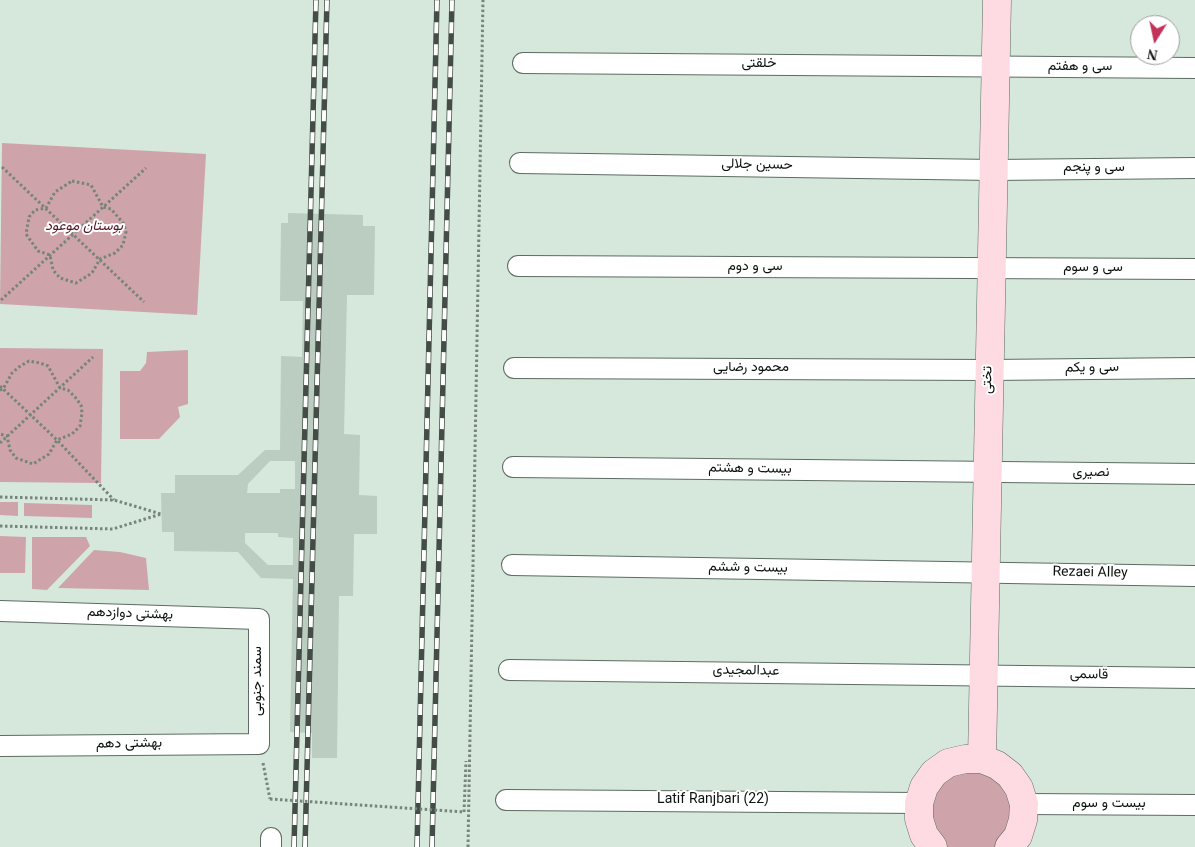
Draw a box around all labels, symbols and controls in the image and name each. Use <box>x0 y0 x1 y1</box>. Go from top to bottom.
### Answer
north arrow <box>1130 15 1180 65</box>
text: N <box>1146 46 1159 63</box>
street label: خلقتی <box>742 57 776 73</box>
street label: سی و هفتم <box>1048 60 1112 76</box>
street label: حسین جلالی <box>721 157 793 175</box>
street label: سی و پنجم <box>1063 161 1125 177</box>
park label: بوستان موعود <box>45 220 123 236</box>
street label: سی و دوم <box>727 260 783 276</box>
street label: سی و سوم <box>1063 261 1123 277</box>
street label: سی و یکم <box>1065 360 1119 378</box>
street label: محمود رضایی <box>713 361 789 377</box>
street label: تختی <box>980 366 998 394</box>
street label: بیست و هشتم <box>708 461 792 479</box>
street label: نصیری <box>1073 466 1109 482</box>
street label: بیست و ششم <box>708 560 788 578</box>
street label: Rezaei Alley <box>1052 565 1128 583</box>
street label: بهشتی دوازدهم <box>87 605 173 625</box>
street label: سمند جنوبی <box>251 646 267 716</box>
street label: عبدالمجیدی <box>712 663 780 681</box>
street label: قاسمی <box>1070 667 1108 685</box>
street label: بهشتی دهم <box>96 736 162 754</box>
street label: Latif Ranjbari (22) <box>657 793 769 809</box>
street label: بیست و سوم <box>1072 797 1146 813</box>

